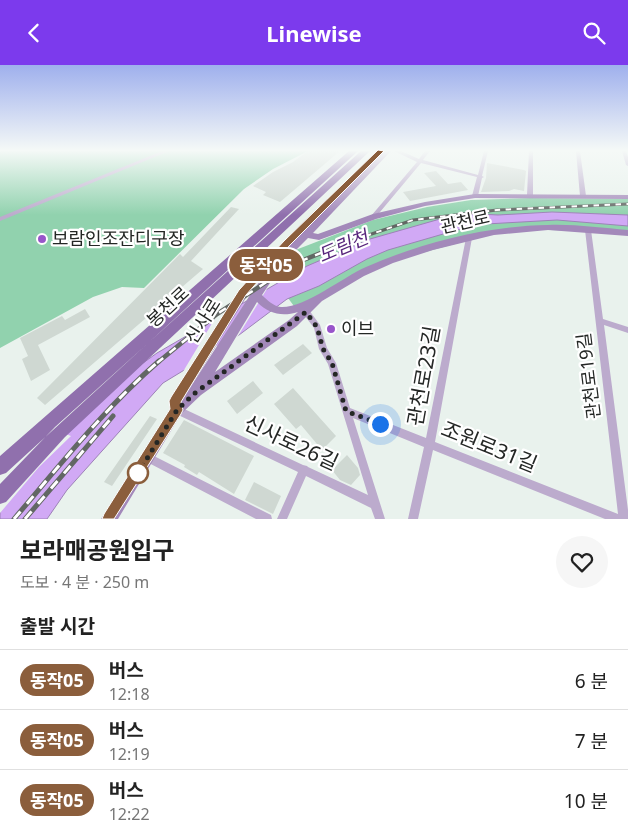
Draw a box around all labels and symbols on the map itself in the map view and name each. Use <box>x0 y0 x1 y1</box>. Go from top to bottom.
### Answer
street label: 관천로 <box>438 204 492 238</box>
water label: 도림천 <box>314 223 374 268</box>
place label: 보람인조잔디구장 <box>52 226 184 250</box>
marker: 보람인조잔디구장 <box>36 233 48 245</box>
line badge: 동작05 <box>231 249 301 281</box>
street label: 봉천로 <box>141 281 194 332</box>
street label: 신사로 <box>179 293 225 348</box>
place label: 이브 <box>341 316 374 340</box>
marker: 이브 <box>325 323 337 335</box>
street label: 관천로23길 <box>400 324 446 428</box>
street label: 관천로19길 <box>571 332 605 421</box>
street label: 신사로26길 <box>240 408 343 476</box>
your location <box>368 412 393 437</box>
street label: 조원로31길 <box>437 414 542 478</box>
unlabelled marker <box>127 462 149 484</box>

